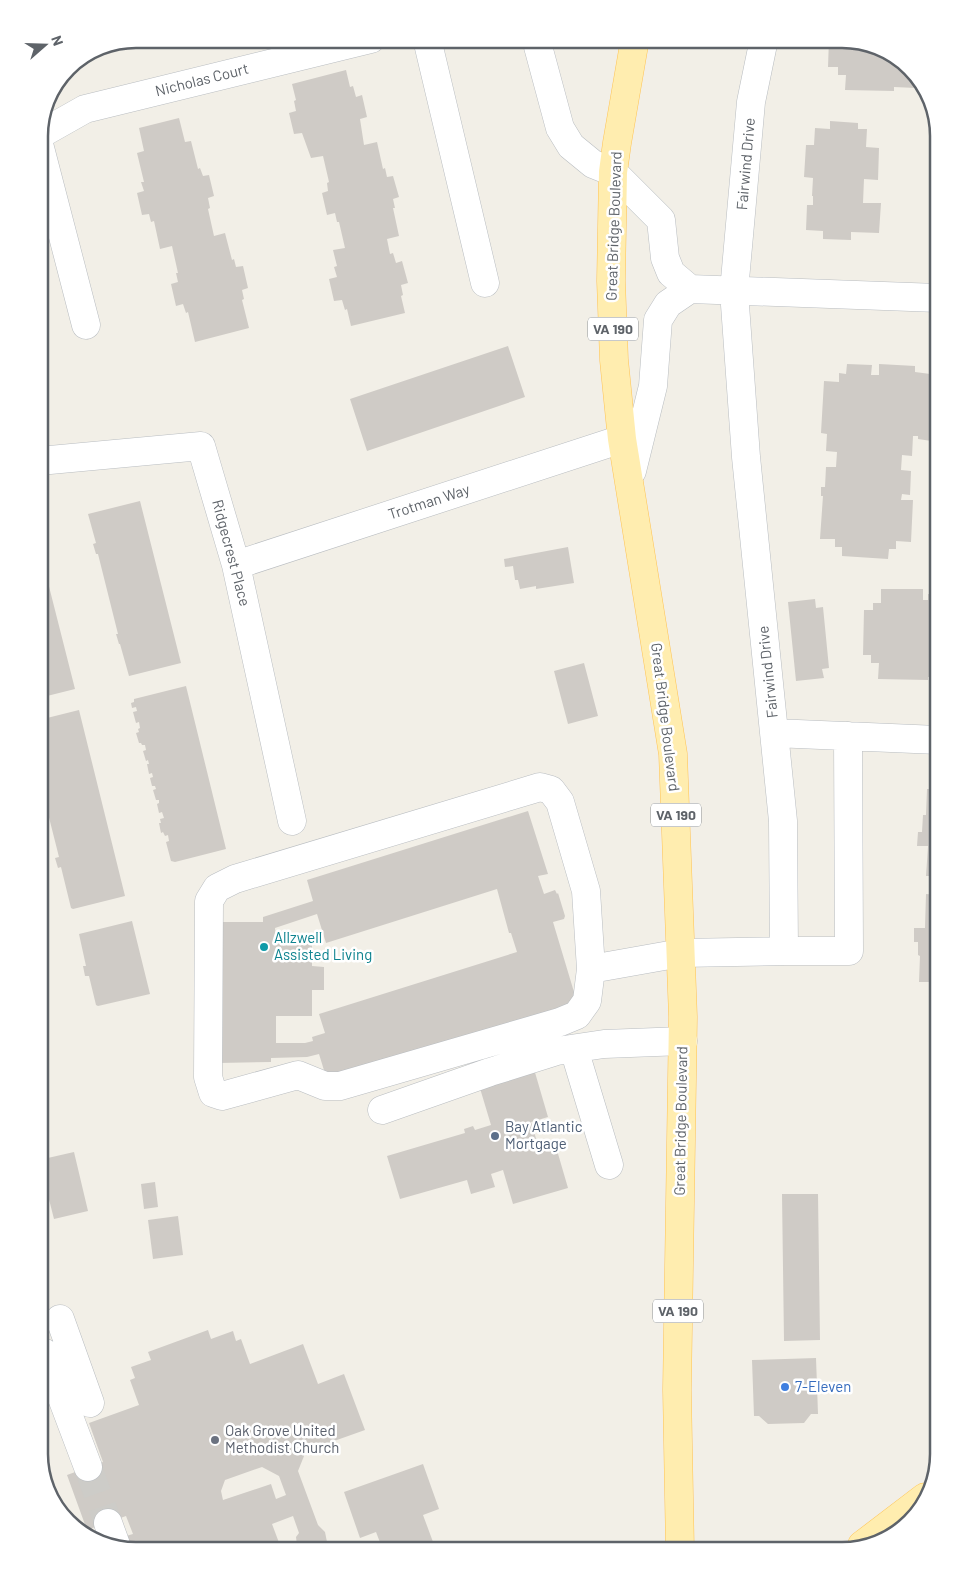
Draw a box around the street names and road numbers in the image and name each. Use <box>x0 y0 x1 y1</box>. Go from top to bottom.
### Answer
street label: Nicholas Court <box>153 59 250 99</box>
street label: Fairwind Drive <box>732 117 758 211</box>
street label: Great Bridge Boulevard <box>601 151 625 301</box>
road number: VA 190 <box>588 318 638 340</box>
street label: Trotman Way <box>386 479 472 523</box>
street label: Ridgecrest Place <box>209 497 255 608</box>
street label: Fairwind Drive <box>753 625 781 719</box>
street label: Great Bridge Boulevard <box>648 642 684 792</box>
road number: VA 190 <box>651 804 701 826</box>
street label: Great Bridge Boulevard <box>670 1046 690 1196</box>
road number: VA 190 <box>653 1300 703 1322</box>

